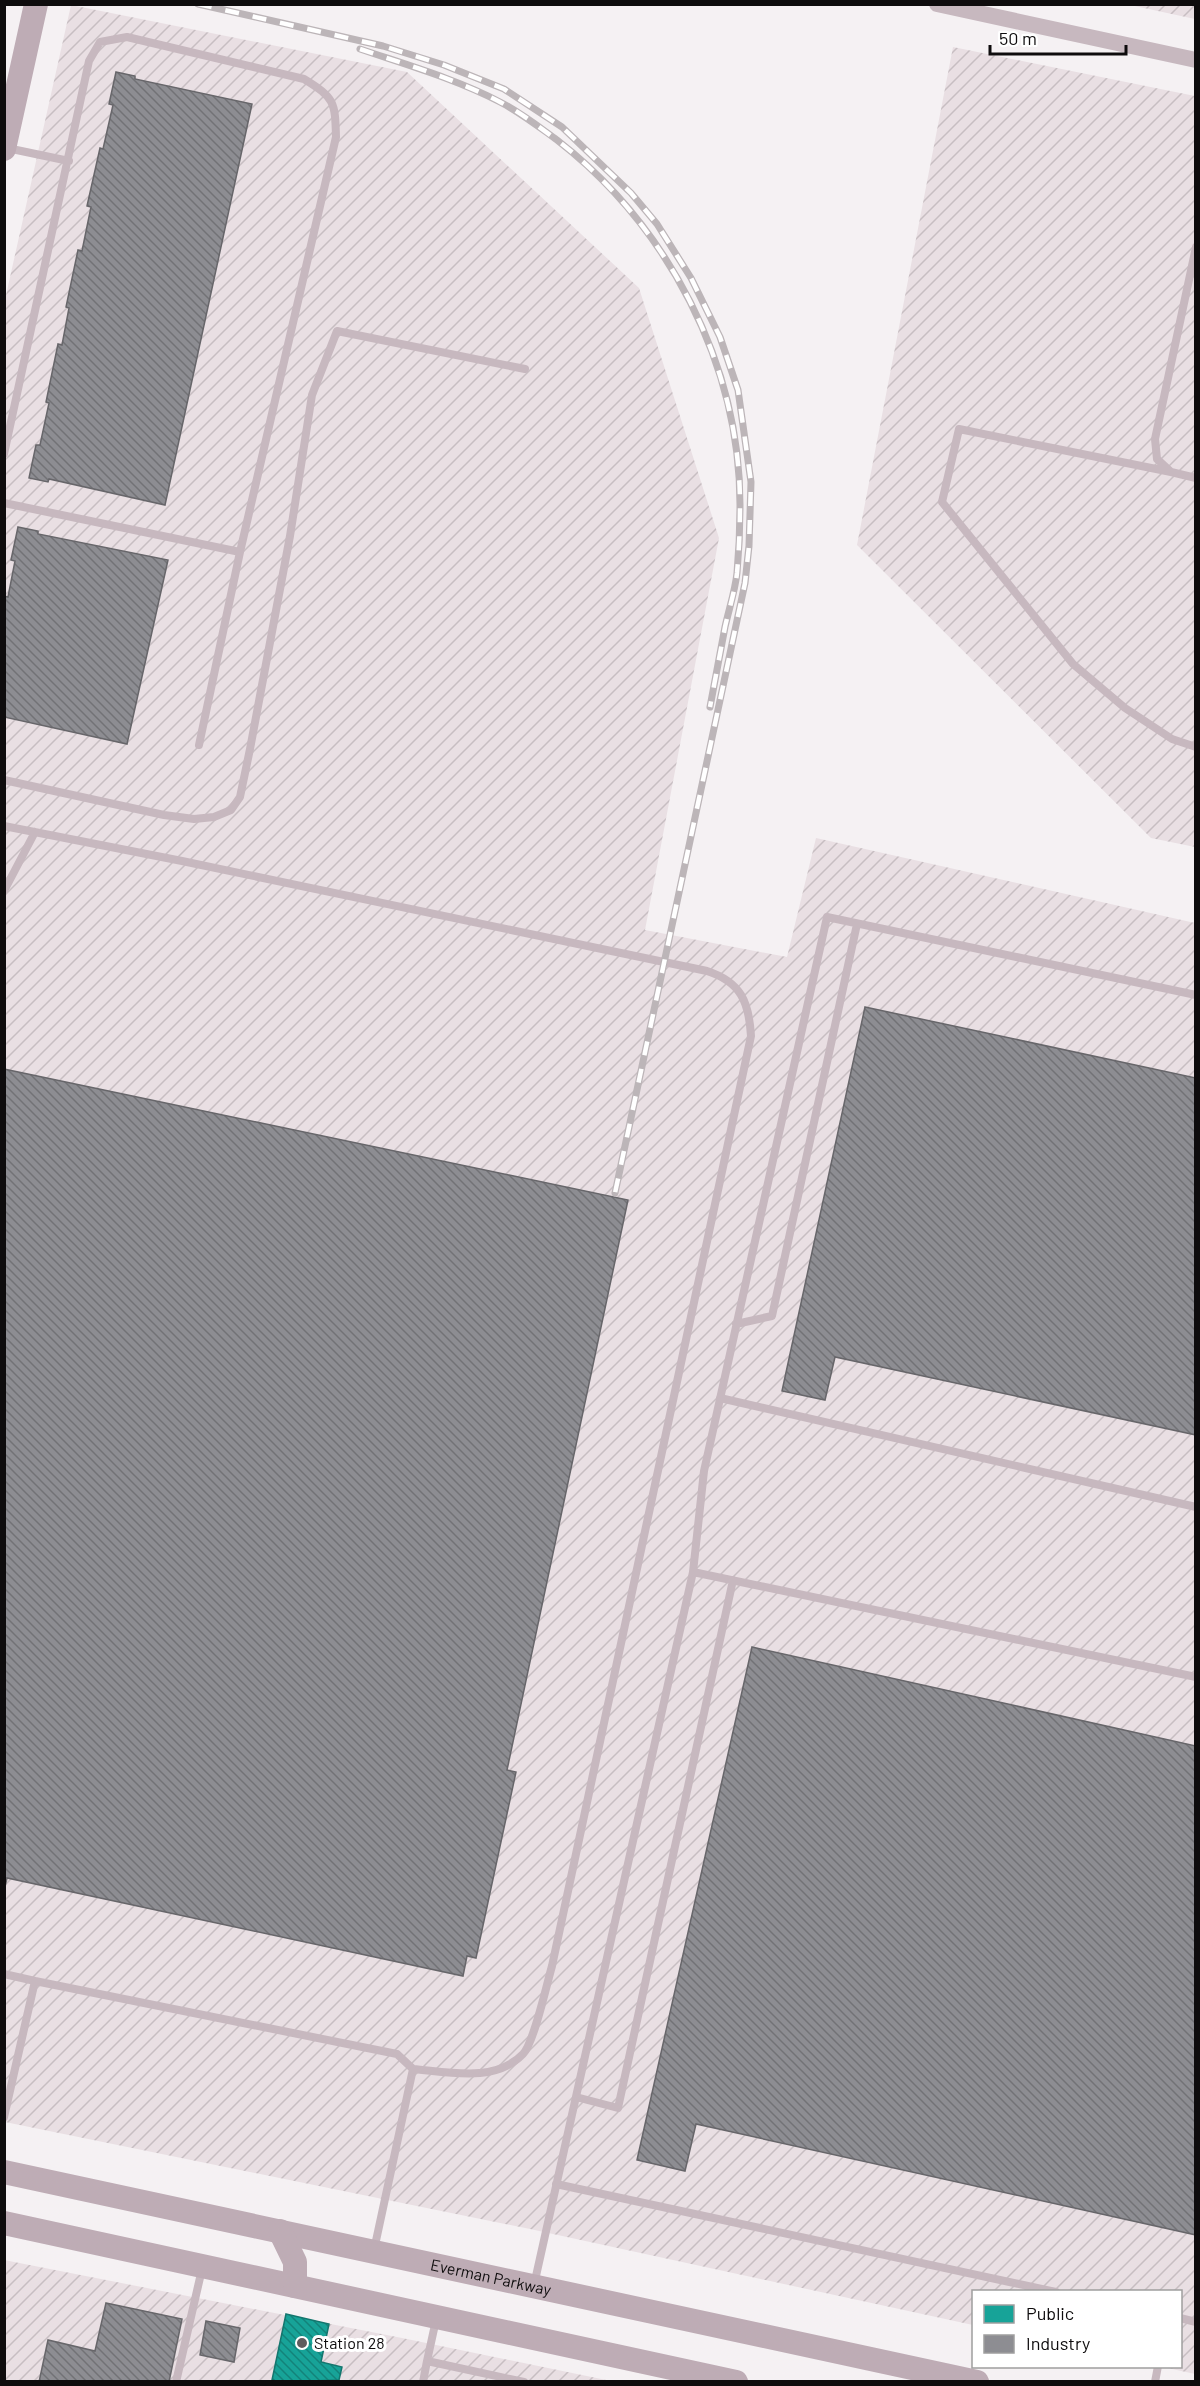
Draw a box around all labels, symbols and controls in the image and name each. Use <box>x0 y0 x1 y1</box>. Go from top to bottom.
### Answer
scale bar <box>990 18 1126 56</box>
text: 50 m <box>999 27 1037 49</box>
street label: Everman Parkway <box>429 2254 554 2299</box>
legend <box>972 2290 1182 2368</box>
text: Public <box>1026 2302 1074 2324</box>
text: Industry <box>1026 2332 1090 2354</box>
place label: Station 28 <box>314 2333 385 2352</box>
marker: Station 28 <box>295 2336 309 2350</box>

